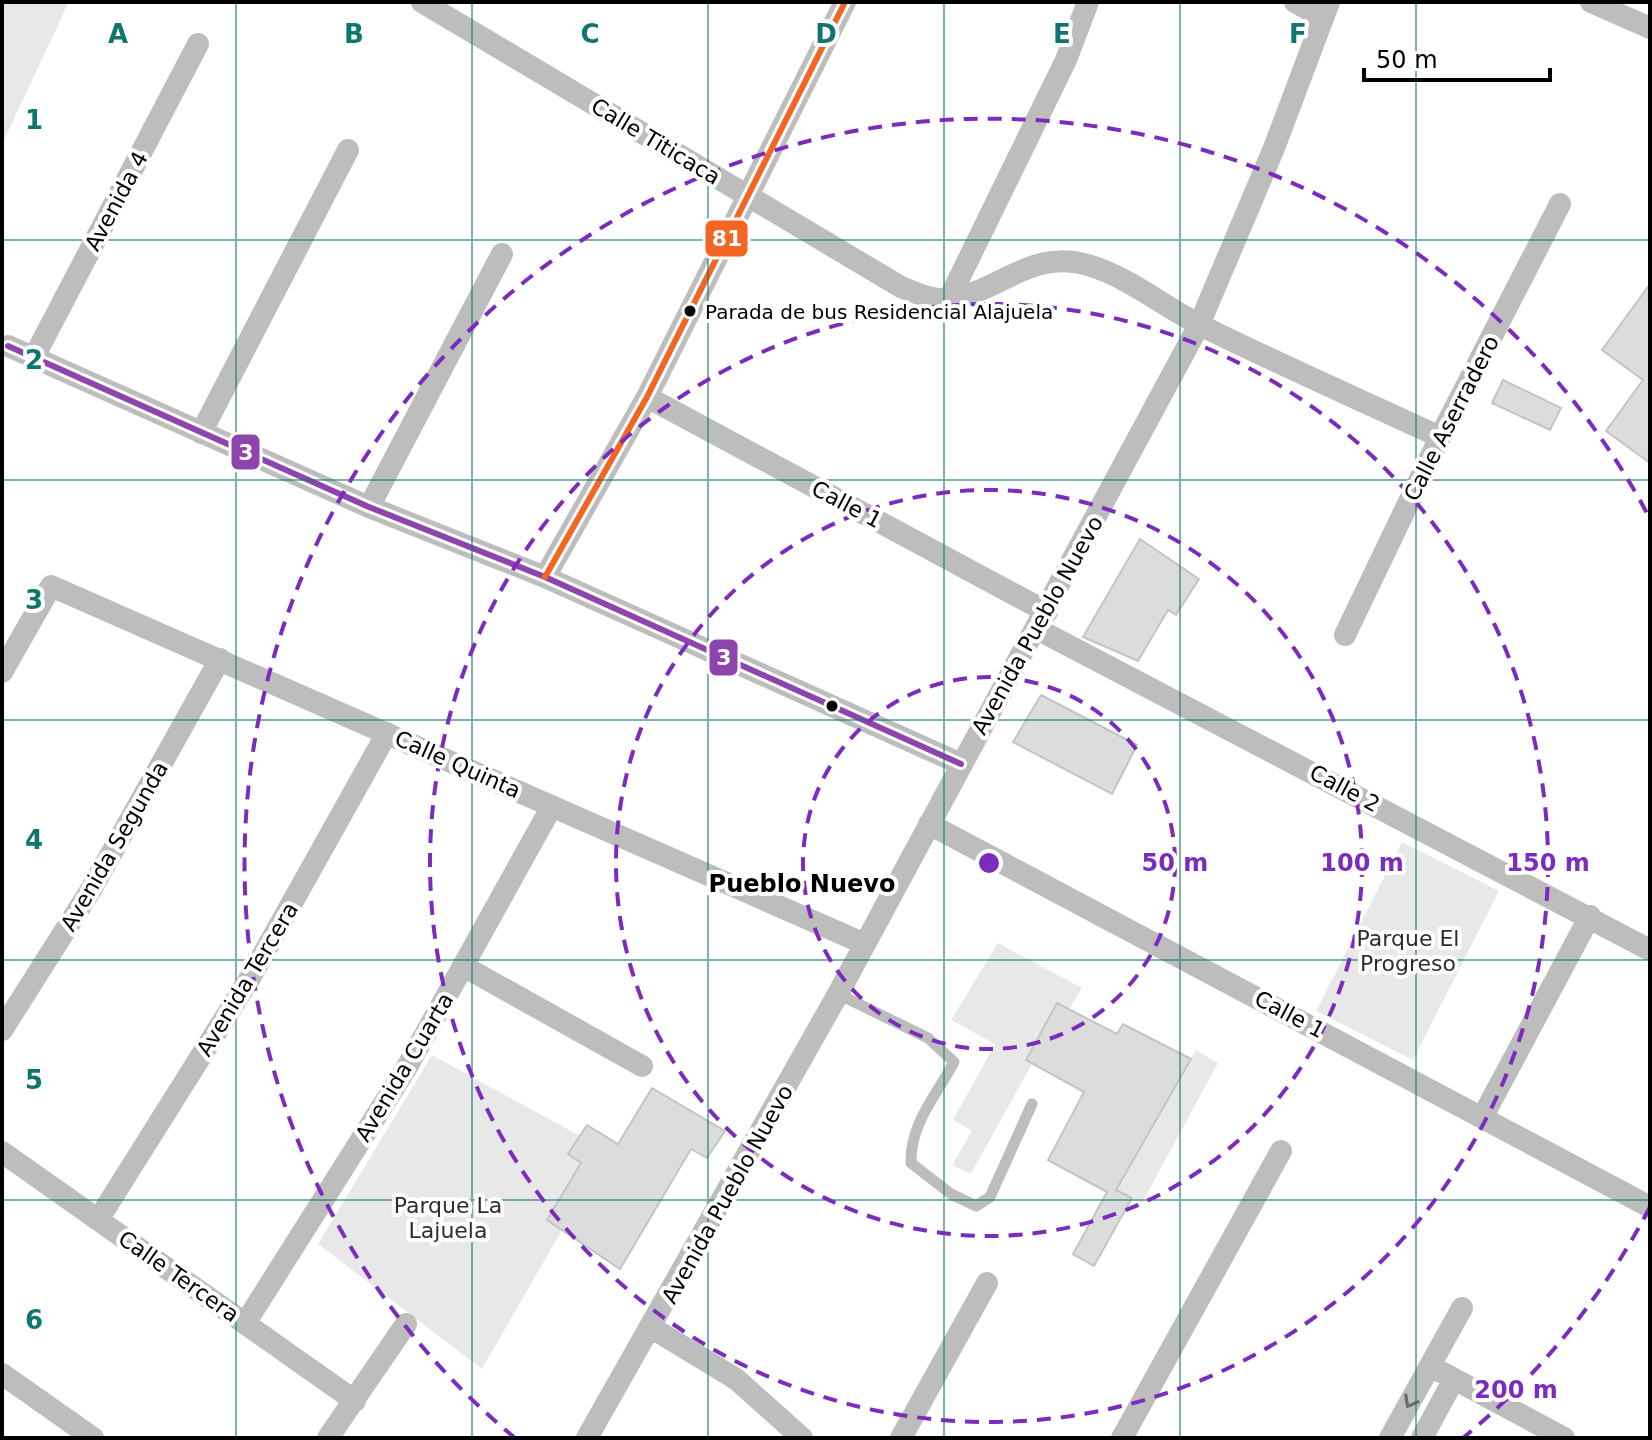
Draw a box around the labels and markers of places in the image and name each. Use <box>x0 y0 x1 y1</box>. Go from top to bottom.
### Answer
place label: Parada de bus Residencial Alajuela <box>705 300 1053 324</box>
marker: Parada de bus Residencial Alajuela <box>682 303 698 319</box>
unlabelled marker <box>824 698 840 714</box>
centre of rings <box>975 849 1003 877</box>

